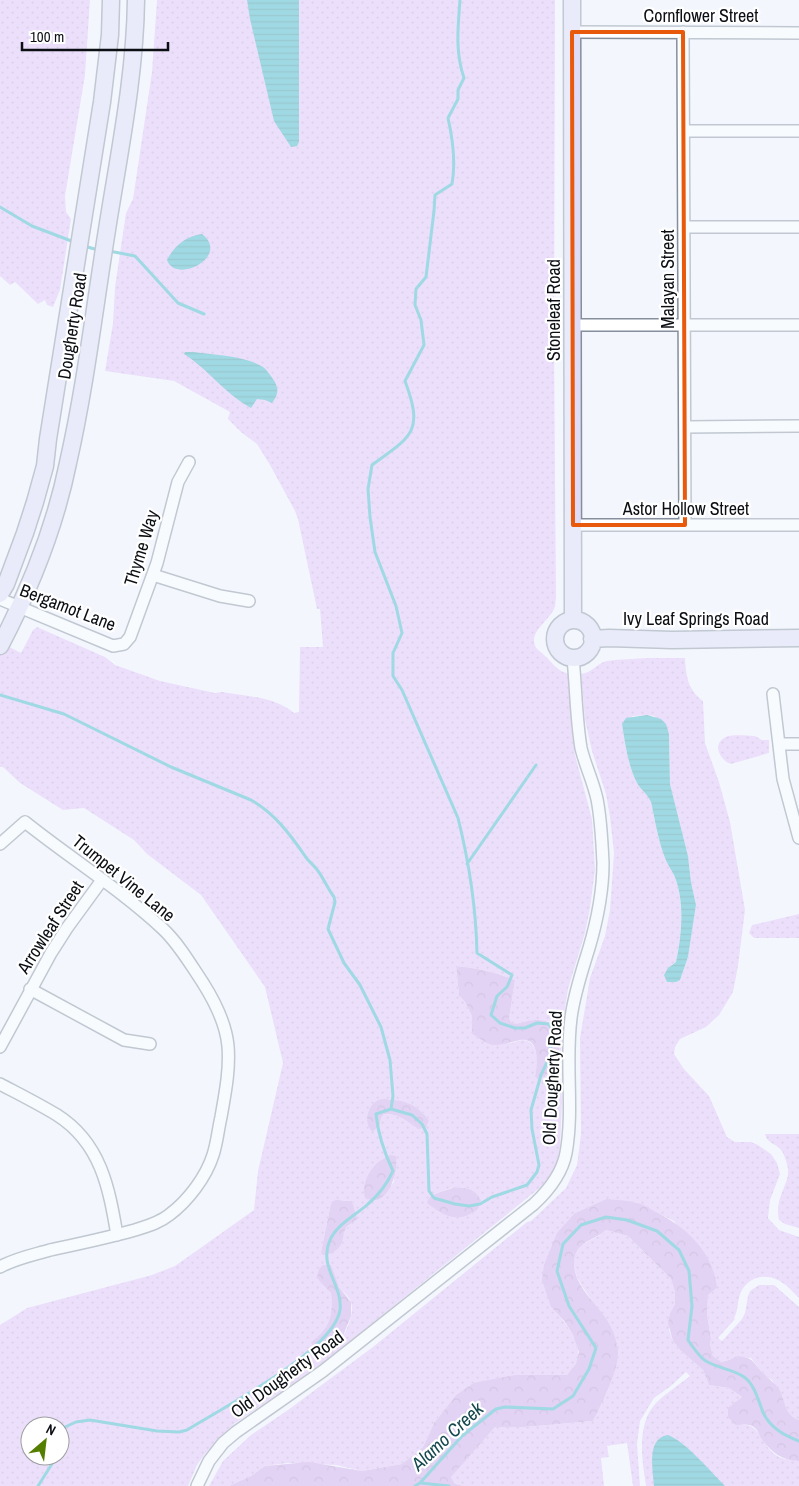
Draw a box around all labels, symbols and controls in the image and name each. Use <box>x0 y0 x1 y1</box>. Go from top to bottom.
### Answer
street label: Cornflower Street <box>644 3 758 28</box>
scale bar <box>22 20 169 52</box>
text: 100 m <box>30 26 64 47</box>
street label: Malayan Street <box>655 229 680 329</box>
street label: Stoneleaf Road <box>541 259 566 361</box>
street label: Dougherty Road <box>51 271 93 381</box>
street label: Astor Hollow Street <box>622 496 749 521</box>
street label: Thyme Way <box>118 506 165 589</box>
street label: Bergamot Lane <box>16 577 120 637</box>
street label: Ivy Leaf Springs Road <box>623 606 769 631</box>
street label: Trumpet Vine Lane <box>67 829 181 927</box>
street label: Arrowleaf Street <box>10 876 89 979</box>
street label: Old Dougherty Road <box>536 1010 568 1146</box>
street label: Old Dougherty Road <box>225 1324 349 1424</box>
water label: Alamo Creek <box>404 1395 490 1477</box>
north arrow <box>20 1416 70 1466</box>
text: N <box>43 1420 59 1439</box>

